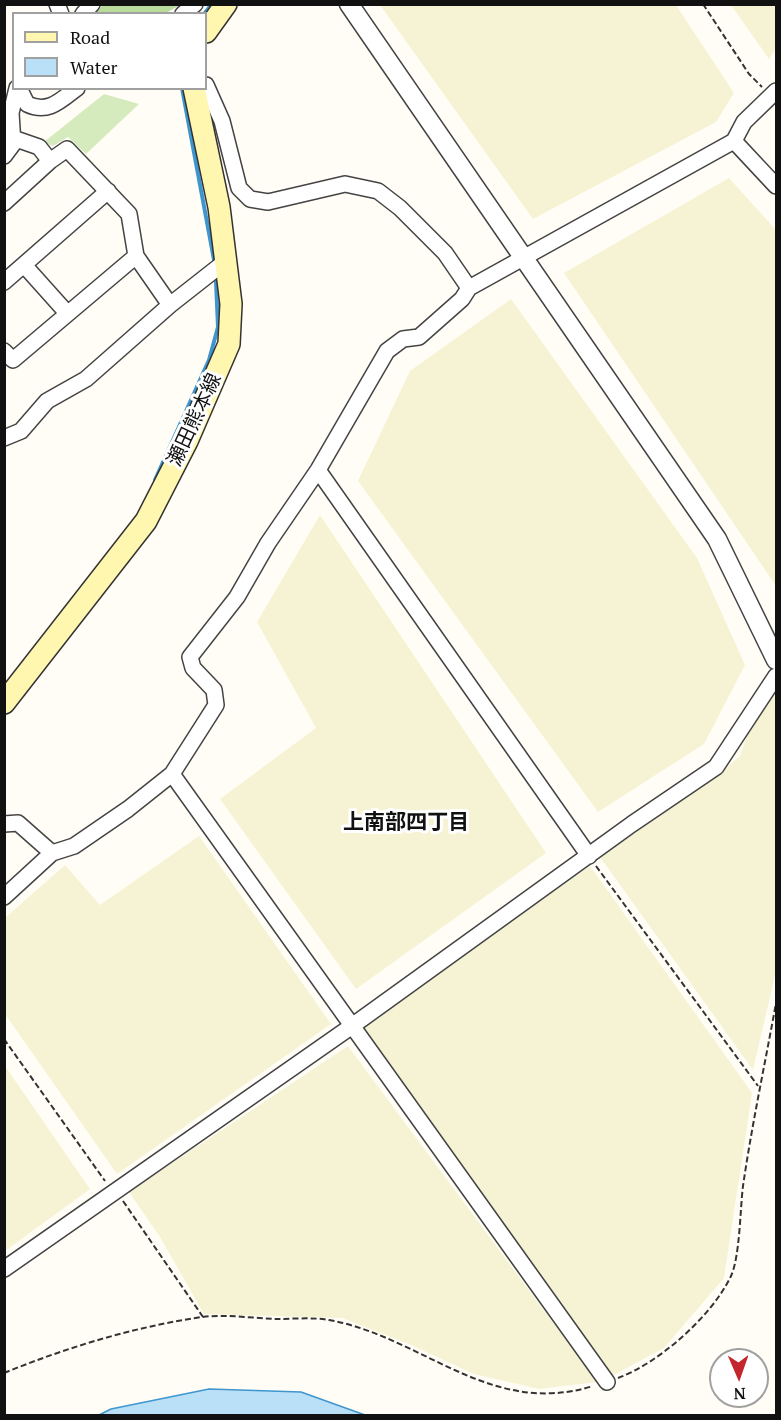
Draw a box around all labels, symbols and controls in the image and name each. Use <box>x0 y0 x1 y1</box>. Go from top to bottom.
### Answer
legend <box>12 12 207 90</box>
text: Road <box>70 25 110 49</box>
text: Water <box>70 55 117 79</box>
street label: 瀬田熊本線 <box>163 370 227 470</box>
district label: 上南部四丁目 <box>343 810 469 836</box>
north arrow <box>709 1348 769 1408</box>
text: N <box>733 1383 746 1405</box>

